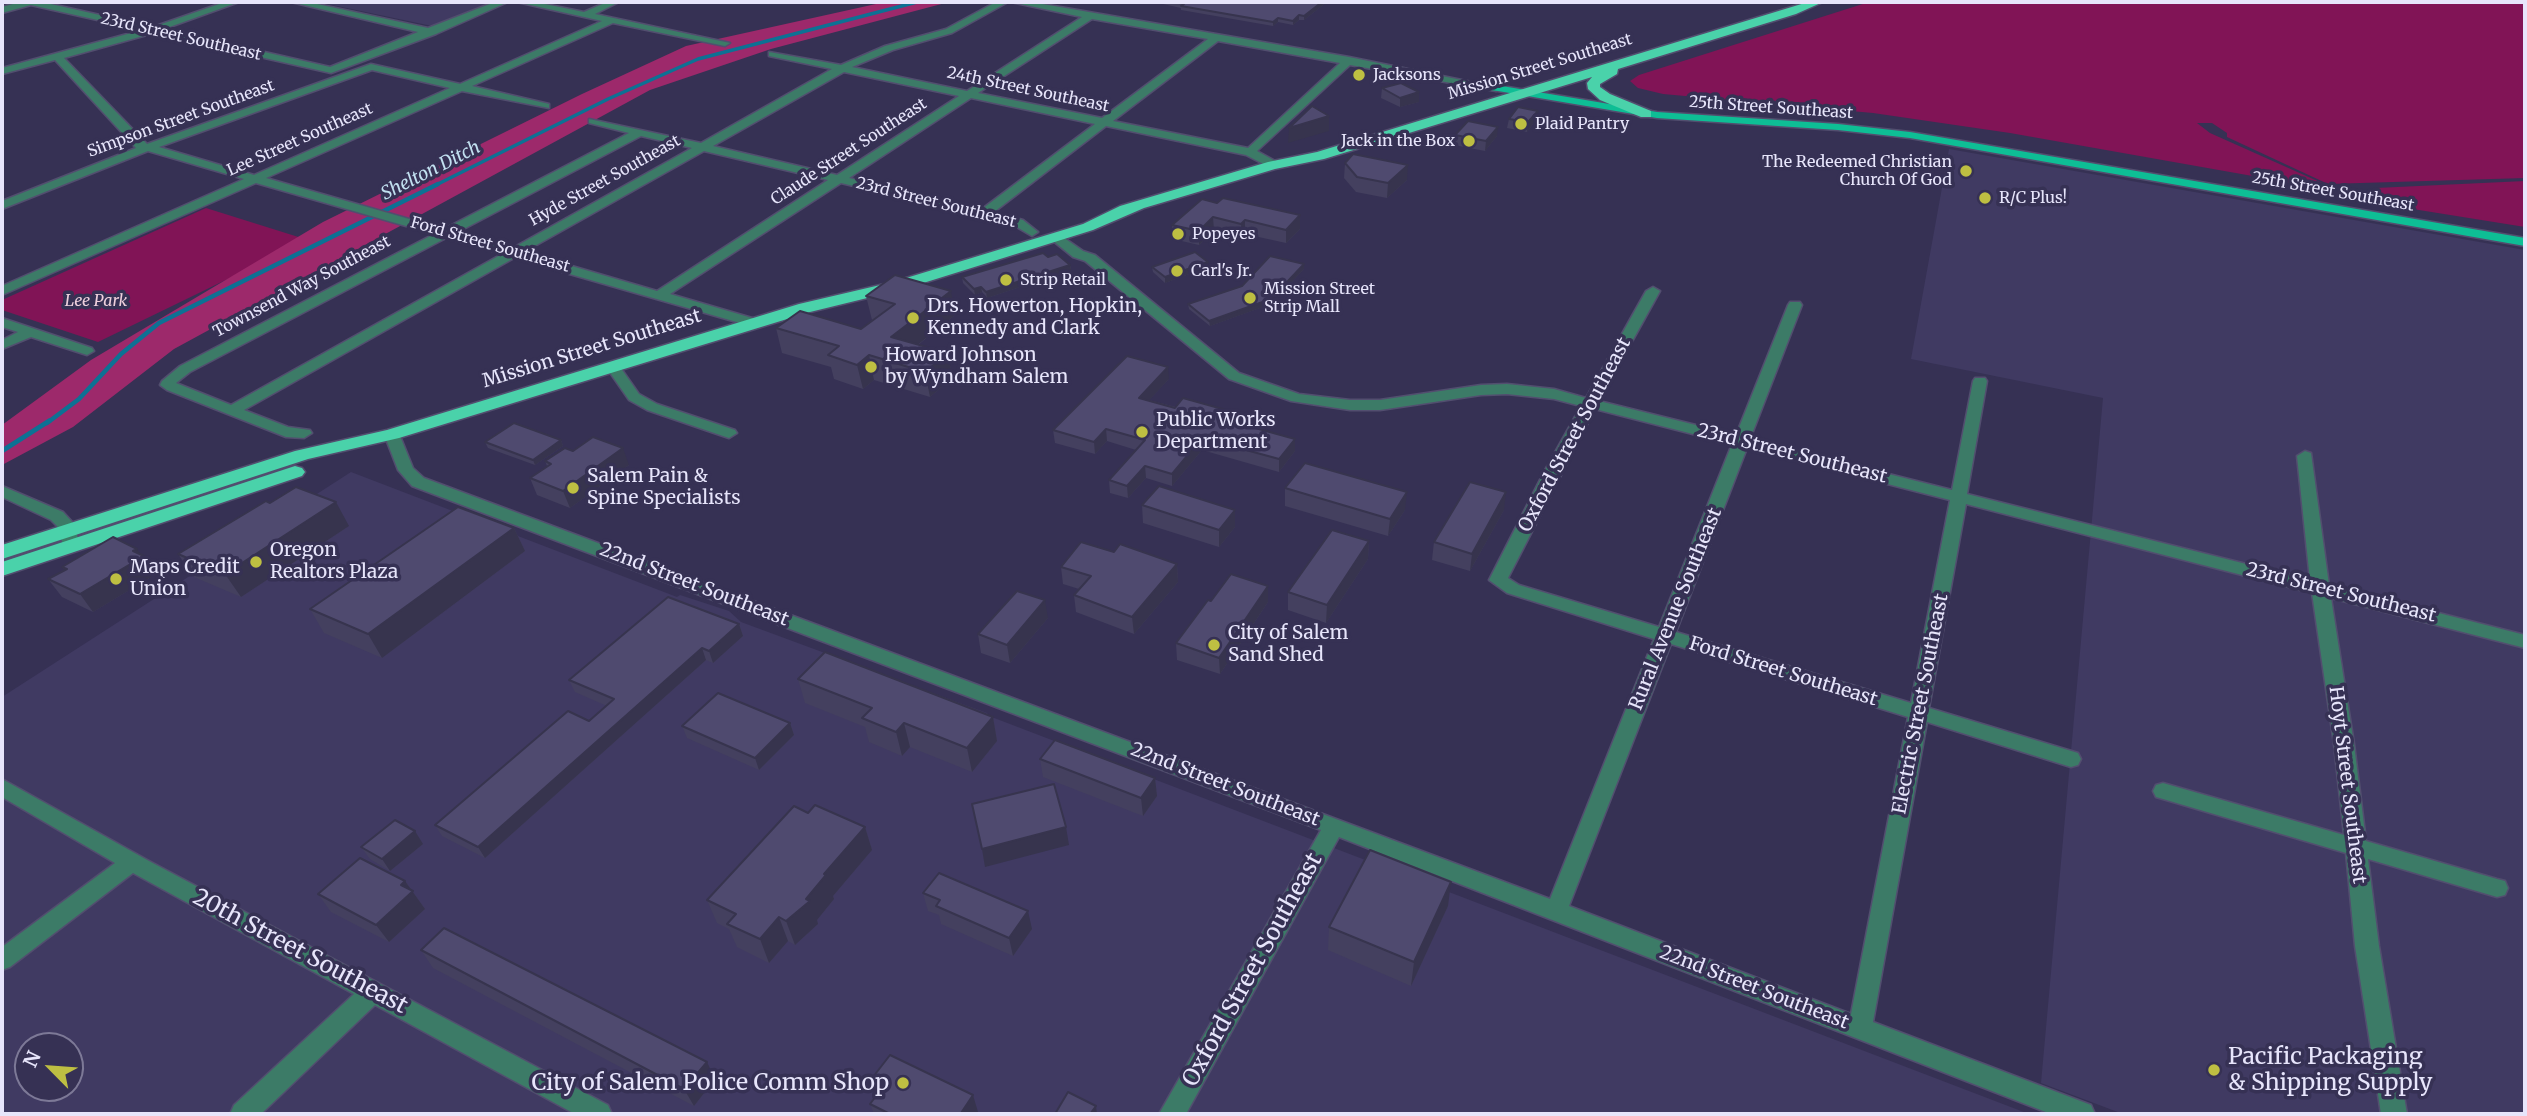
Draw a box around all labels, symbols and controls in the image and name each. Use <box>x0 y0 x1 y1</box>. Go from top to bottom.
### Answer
street label: 23rd Street Southeast <box>99 9 263 65</box>
street label: Mission Street Southeast <box>1446 30 1634 104</box>
street label: 24th Street Southeast <box>945 63 1111 117</box>
place label: Jacksons <box>1373 65 1441 85</box>
marker: Jacksons <box>1351 67 1367 83</box>
street label: Simpson Street Southeast <box>85 76 277 162</box>
street label: 25th Street Southeast <box>1688 93 1854 123</box>
street label: Claude Street Southeast <box>768 94 930 210</box>
street label: Lee Street Southeast <box>224 99 376 181</box>
place label: Plaid Pantry <box>1535 114 1629 134</box>
marker: Plaid Pantry <box>1513 116 1529 132</box>
street label: Hyde Street Southeast <box>526 131 684 231</box>
place label: Jack in the Box <box>1341 131 1455 151</box>
marker: Jack in the Box <box>1461 133 1477 149</box>
water label: Shelton Ditch <box>378 137 484 205</box>
place label: The Redeemed Christian Church Of God <box>1762 152 1952 190</box>
marker: The Redeemed Christian Church Of God <box>1958 163 1974 179</box>
street label: 25th Street Southeast <box>2250 168 2416 216</box>
street label: 23rd Street Southeast <box>854 174 1018 232</box>
place label: R/C Plus! <box>1999 188 2067 208</box>
marker: R/C Plus! <box>1977 190 1993 206</box>
street label: Ford Street Southeast <box>408 213 572 277</box>
place label: Popeyes <box>1192 224 1256 244</box>
marker: Popeyes <box>1170 226 1186 242</box>
street label: Townsend Way Southeast <box>210 232 394 342</box>
place label: Carl's Jr. <box>1191 261 1252 281</box>
marker: Carl's Jr. <box>1169 263 1185 279</box>
place label: Strip Retail <box>1020 270 1106 290</box>
marker: Strip Retail <box>998 272 1014 288</box>
place label: Mission Street Strip Mall <box>1264 279 1375 317</box>
marker: Mission Street Strip Mall <box>1242 290 1258 306</box>
park label: Lee Park <box>65 291 127 311</box>
place label: Drs. Howerton, Hopkin, Kennedy and Clark <box>927 296 1142 340</box>
street label: Mission Street Southeast <box>480 305 704 393</box>
marker: Drs. Howerton, Hopkin, Kennedy and Clark <box>905 310 921 326</box>
street label: Oxford Street Southeast <box>1514 334 1636 536</box>
place label: Howard Johnson by Wyndham Salem <box>885 345 1068 389</box>
marker: Howard Johnson by Wyndham Salem <box>863 359 879 375</box>
place label: Public Works Department <box>1156 410 1276 454</box>
street label: 23rd Street Southeast <box>1695 419 1889 489</box>
marker: Public Works Department <box>1134 424 1150 440</box>
place label: Salem Pain & Spine Specialists <box>587 466 740 510</box>
marker: Salem Pain & Spine Specialists <box>565 480 581 496</box>
street label: Rural Avenue Southeast <box>1625 505 1727 713</box>
street label: 22nd Street Southeast <box>596 538 792 632</box>
place label: Oregon Realtors Plaza <box>270 540 398 584</box>
marker: Oregon Realtors Plaza <box>248 554 264 570</box>
place label: Maps Credit Union <box>130 557 240 601</box>
street label: 23rd Street Southeast <box>2244 558 2438 628</box>
marker: Maps Credit Union <box>108 571 124 587</box>
street label: Electric Street Southeast <box>1888 592 1954 816</box>
place label: City of Salem Sand Shed <box>1228 623 1348 667</box>
street label: Ford Street Southeast <box>1686 632 1880 712</box>
marker: City of Salem Sand Shed <box>1206 637 1222 653</box>
street label: Hoyt Street Southeast <box>2324 685 2370 885</box>
street label: 22nd Street Southeast <box>1127 738 1323 832</box>
street label: Oxford Street Southeast <box>1177 848 1329 1092</box>
street label: 20th Street Southeast <box>188 884 412 1020</box>
street label: 22nd Street Southeast <box>1656 941 1852 1035</box>
north arrow <box>14 1032 84 1102</box>
place label: Pacific Packaging & Shipping Supply <box>2228 1043 2432 1097</box>
text: N <box>18 1047 46 1071</box>
marker: Pacific Packaging & Shipping Supply <box>2206 1062 2222 1078</box>
place label: City of Salem Police Comm Shop <box>531 1069 889 1097</box>
marker: City of Salem Police Comm Shop <box>895 1075 911 1091</box>

